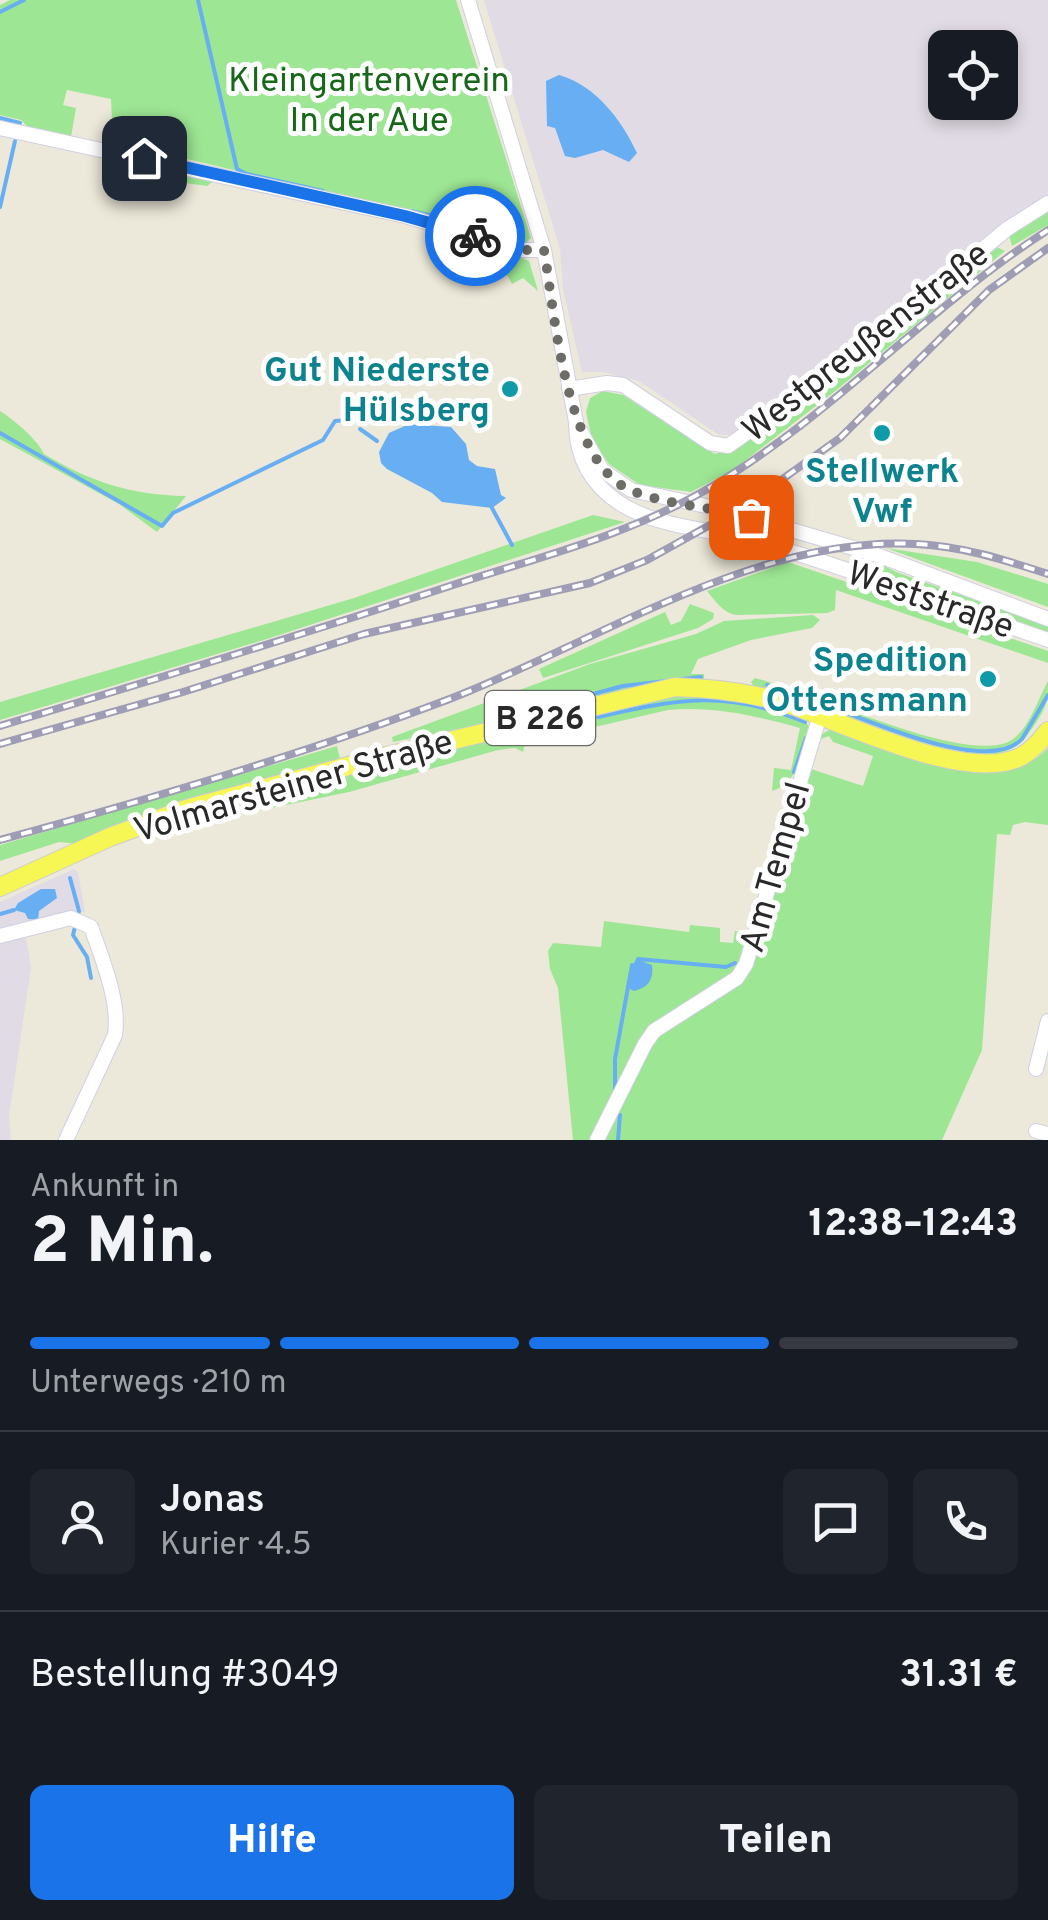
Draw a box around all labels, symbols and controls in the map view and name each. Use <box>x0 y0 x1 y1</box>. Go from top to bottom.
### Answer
map controls <box>928 30 1018 120</box>
button: locate <box>928 30 1018 120</box>
park label: Kleingartenverein In der Aue <box>228 60 510 144</box>
pin <box>102 116 187 201</box>
icon: home <box>117 131 172 186</box>
courier <box>425 186 525 286</box>
icon: bike <box>448 209 503 264</box>
street label: Westpreußenstraße <box>734 233 999 454</box>
place label: Gut Niederste Hülsberg <box>264 350 490 434</box>
marker: Gut Niederste Hülsberg <box>499 378 521 400</box>
marker: Stellwerk Vwf <box>871 422 893 444</box>
place label: Stellwerk Vwf <box>805 451 959 535</box>
pin <box>709 475 794 560</box>
icon: bag <box>724 490 779 545</box>
street label: Weststraße <box>841 553 1019 651</box>
place label: Spedition Ottensmann <box>766 640 968 724</box>
marker: Spedition Ottensmann <box>977 668 999 690</box>
road number: B 226 <box>485 691 595 745</box>
street label: Volmarsteiner Straße <box>129 721 458 855</box>
street label: Am Tempel <box>732 778 822 958</box>
text: Ankunft in <box>30 1168 179 1208</box>
text: 12:38–12:43 <box>808 1201 1018 1250</box>
text: 2 Min. <box>30 1204 214 1286</box>
text: Unterwegs · 210 m <box>30 1364 287 1404</box>
button: person <box>30 1469 135 1574</box>
button: chat <box>783 1469 888 1574</box>
button: phone <box>913 1469 1018 1574</box>
text: Jonas <box>160 1477 265 1526</box>
text: Kurier · 4.5 <box>160 1526 312 1566</box>
text: Bestellung #3049 <box>30 1652 340 1701</box>
text: 31.31 € <box>899 1652 1018 1701</box>
button: Hilfe <box>30 1785 514 1900</box>
button: Teilen <box>534 1785 1018 1900</box>

